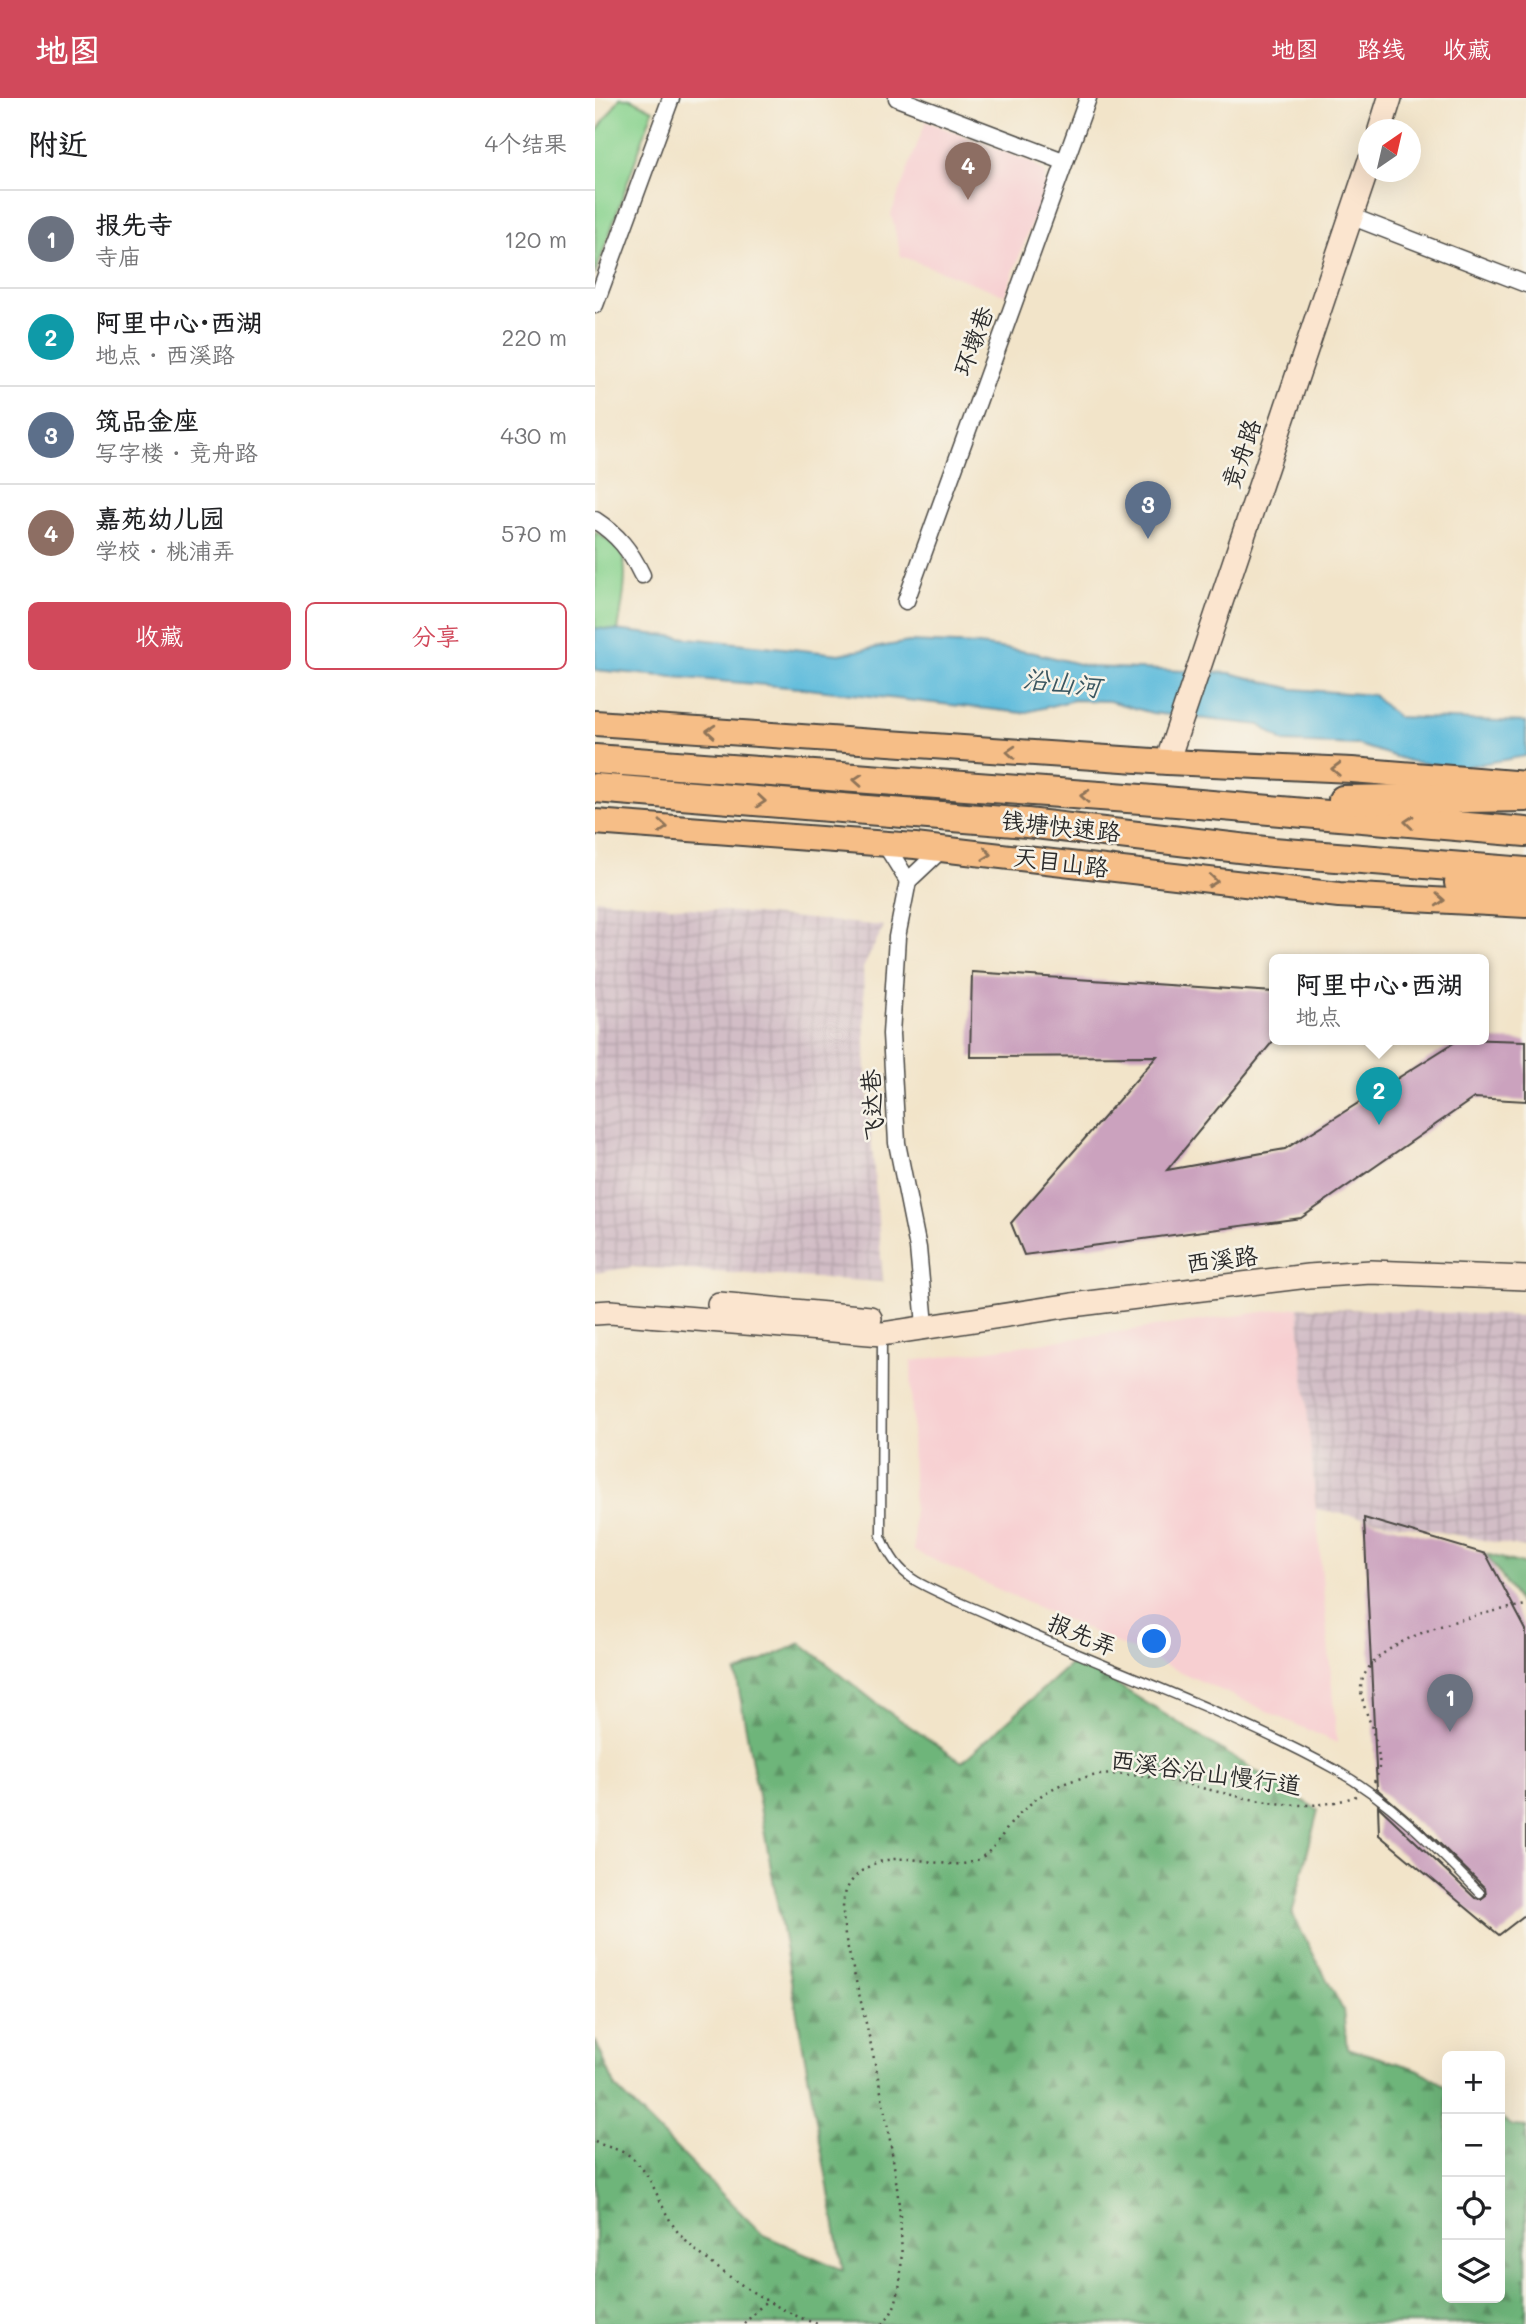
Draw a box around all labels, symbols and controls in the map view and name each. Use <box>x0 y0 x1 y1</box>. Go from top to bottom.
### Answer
text: 地图 <box>35 27 101 70</box>
text: 地图 <box>1271 33 1319 64</box>
text: 路线 <box>1357 33 1405 64</box>
text: 收藏 <box>1443 33 1491 64</box>
north arrow <box>1358 119 1421 182</box>
text: 附近 <box>28 123 88 163</box>
text: 4个结果 <box>484 128 567 158</box>
pin: 4 <box>945 142 991 200</box>
text: 报先寺 <box>95 207 173 241</box>
text: 1 <box>46 224 56 254</box>
text: 120 m <box>504 224 567 254</box>
text: 寺庙 <box>95 241 141 271</box>
street label: 环墩巷 <box>946 301 999 380</box>
text: 阿里中心·西湖 <box>95 305 262 339</box>
text: 2 <box>45 322 57 352</box>
text: 220 m <box>501 322 567 352</box>
text: 地点 · 西溪路 <box>95 339 235 369</box>
text: 筑品金座 <box>95 403 199 437</box>
street label: 竞舟路 <box>1214 414 1267 493</box>
text: 3 <box>44 420 58 450</box>
text: 430 m <box>500 420 567 450</box>
text: 写字楼 · 竞舟路 <box>95 437 258 467</box>
pin: 3 <box>1125 481 1171 539</box>
text: 嘉苑幼儿园 <box>95 501 225 535</box>
text: 4 <box>44 518 58 548</box>
text: 570 m <box>501 518 567 548</box>
text: 学校 · 桃浦弄 <box>95 535 235 565</box>
button: 收藏 <box>28 602 291 670</box>
button: 分享 <box>305 602 567 670</box>
water label: 沿山河 <box>1021 660 1107 704</box>
one-way arrow <box>705 724 716 739</box>
one-way arrow <box>1005 745 1016 760</box>
one-way arrow <box>1330 761 1341 776</box>
one-way arrow <box>852 773 863 788</box>
one-way arrow <box>1079 788 1090 803</box>
one-way arrow <box>756 793 767 808</box>
street label: 钱塘快速路 <box>1000 804 1122 847</box>
one-way arrow <box>1403 815 1414 830</box>
one-way arrow <box>658 819 669 834</box>
street label: 天目山路 <box>1012 840 1111 883</box>
one-way arrow <box>982 847 993 862</box>
one-way arrow <box>1208 873 1219 888</box>
one-way arrow <box>1435 893 1446 908</box>
popup <box>1269 954 1489 1045</box>
text: 阿里中心·西湖 <box>1295 967 1463 1001</box>
text: 地点 <box>1295 1001 1341 1031</box>
pin: 2 <box>1356 1067 1402 1125</box>
street label: 飞达巷 <box>854 1068 889 1142</box>
street label: 西溪路 <box>1184 1239 1259 1278</box>
street label: 报先弄 <box>1043 1605 1122 1662</box>
your location <box>1137 1624 1171 1658</box>
pin: 1 <box>1427 1674 1473 1732</box>
street label: 西溪谷沿山慢行道 <box>1109 1743 1303 1800</box>
map controls <box>1442 2051 1505 2303</box>
button: + <box>1442 2051 1505 2114</box>
button: − <box>1442 2114 1505 2177</box>
button: locate <box>1442 2177 1505 2240</box>
button: layers <box>1442 2240 1505 2303</box>

